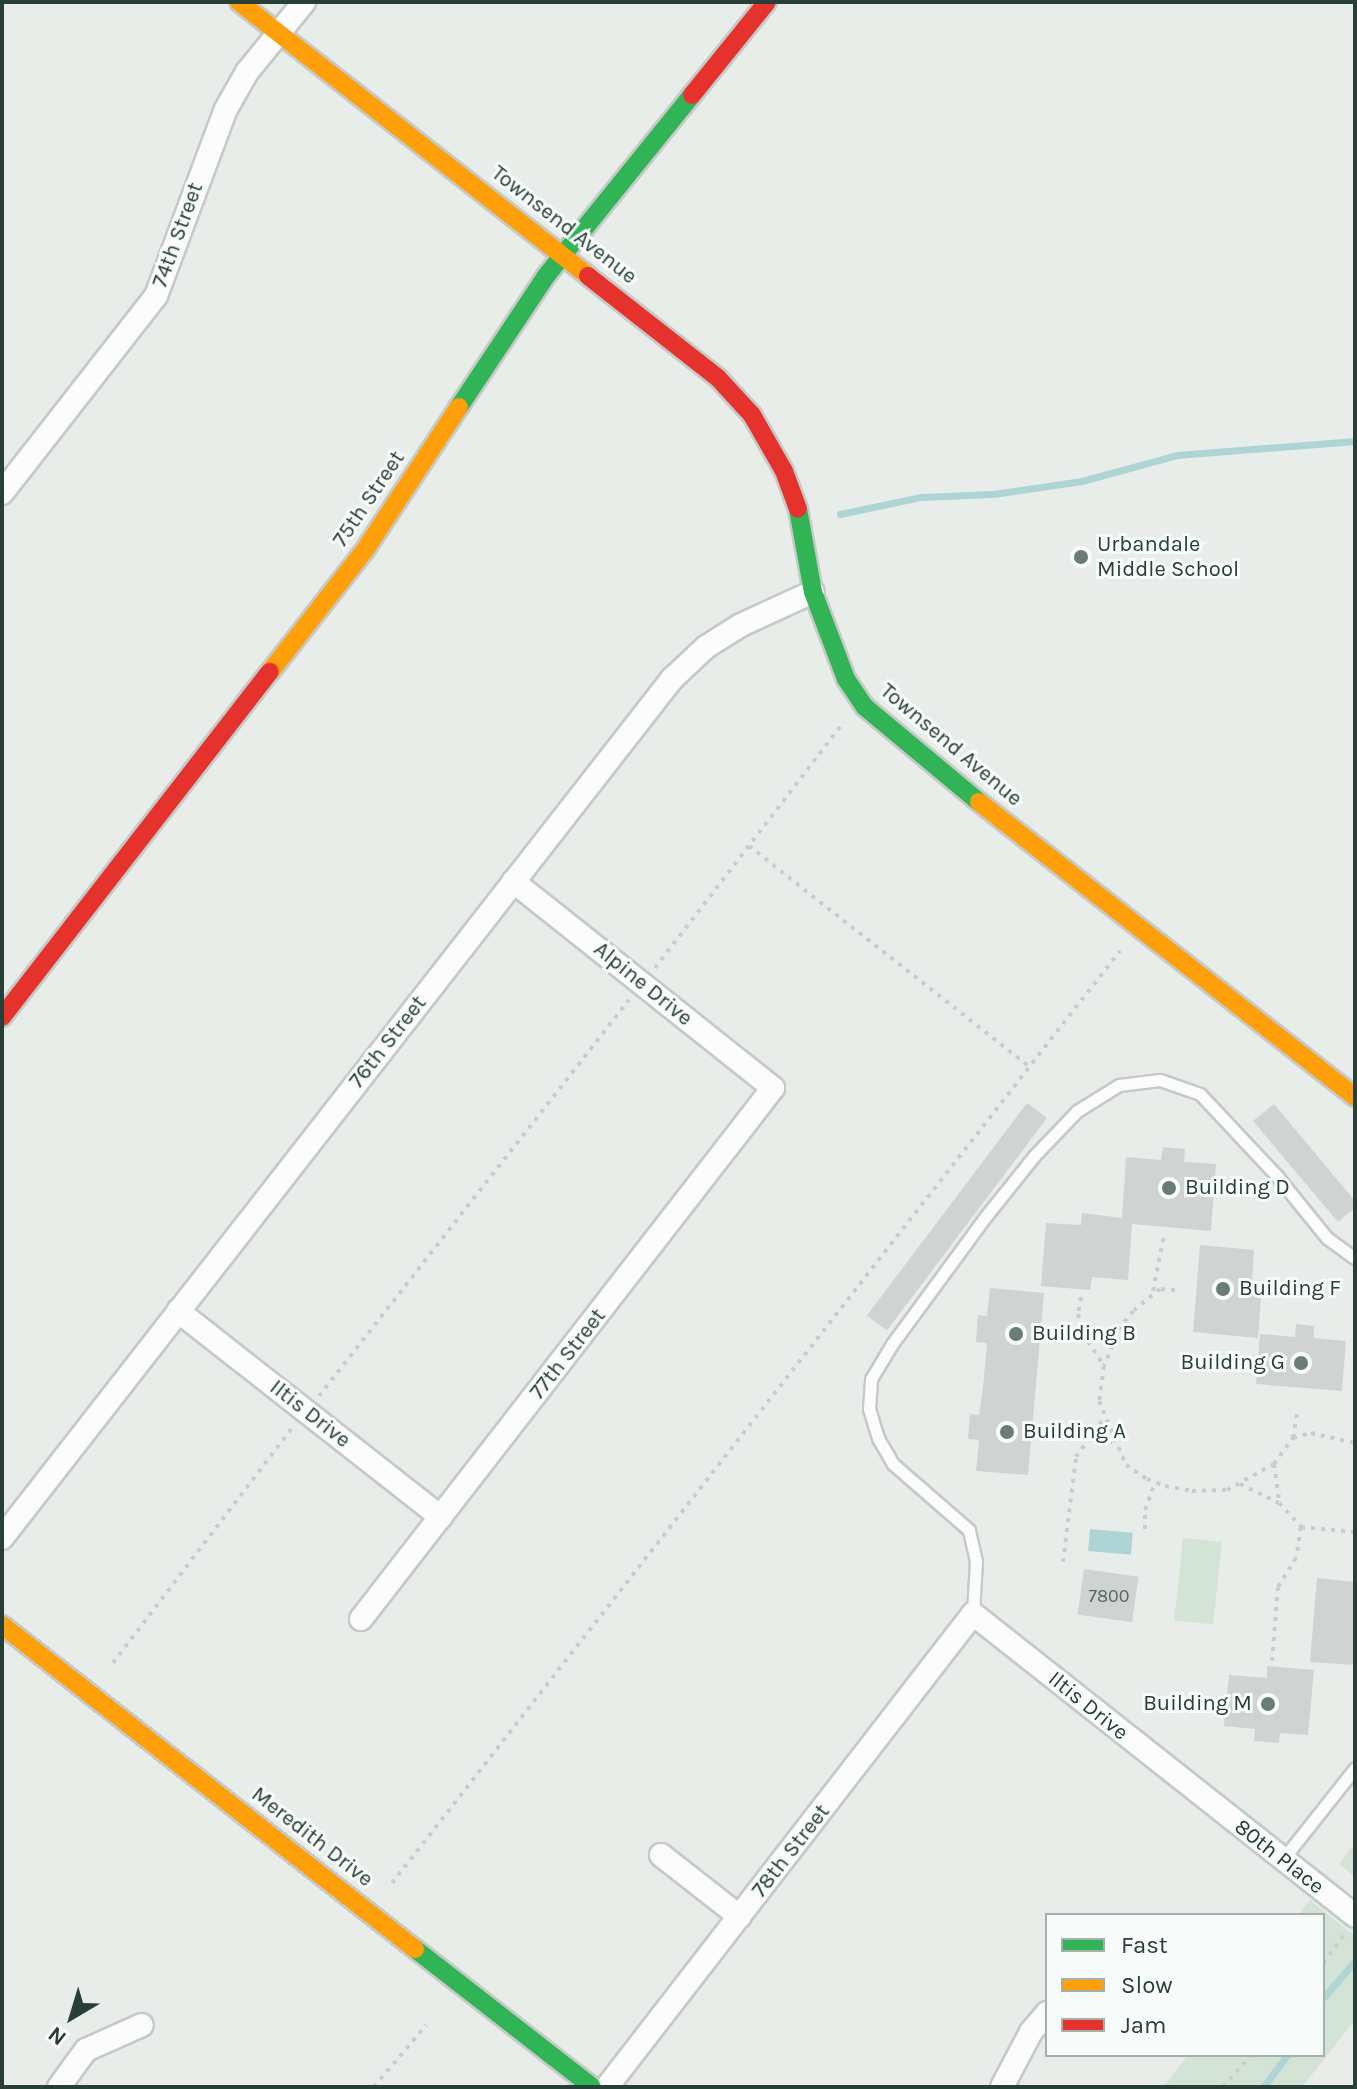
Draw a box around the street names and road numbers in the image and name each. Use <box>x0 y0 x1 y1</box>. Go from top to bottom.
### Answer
street label: Townsend Avenue <box>486 160 642 290</box>
street label: 74th Street <box>147 179 209 291</box>
street label: 75th Street <box>327 446 411 552</box>
street label: Townsend Avenue <box>875 678 1027 812</box>
street label: Alpine Drive <box>588 936 698 1032</box>
street label: 76th Street <box>344 990 432 1094</box>
street label: 77th Street <box>524 1303 612 1405</box>
street label: Iltis Drive <box>264 1374 356 1454</box>
street label: Iltis Drive <box>1043 1666 1133 1746</box>
street label: Meredith Drive <box>246 1781 378 1893</box>
street label: 78th Street <box>746 1799 836 1903</box>
street label: 80th Place <box>1229 1814 1329 1900</box>

